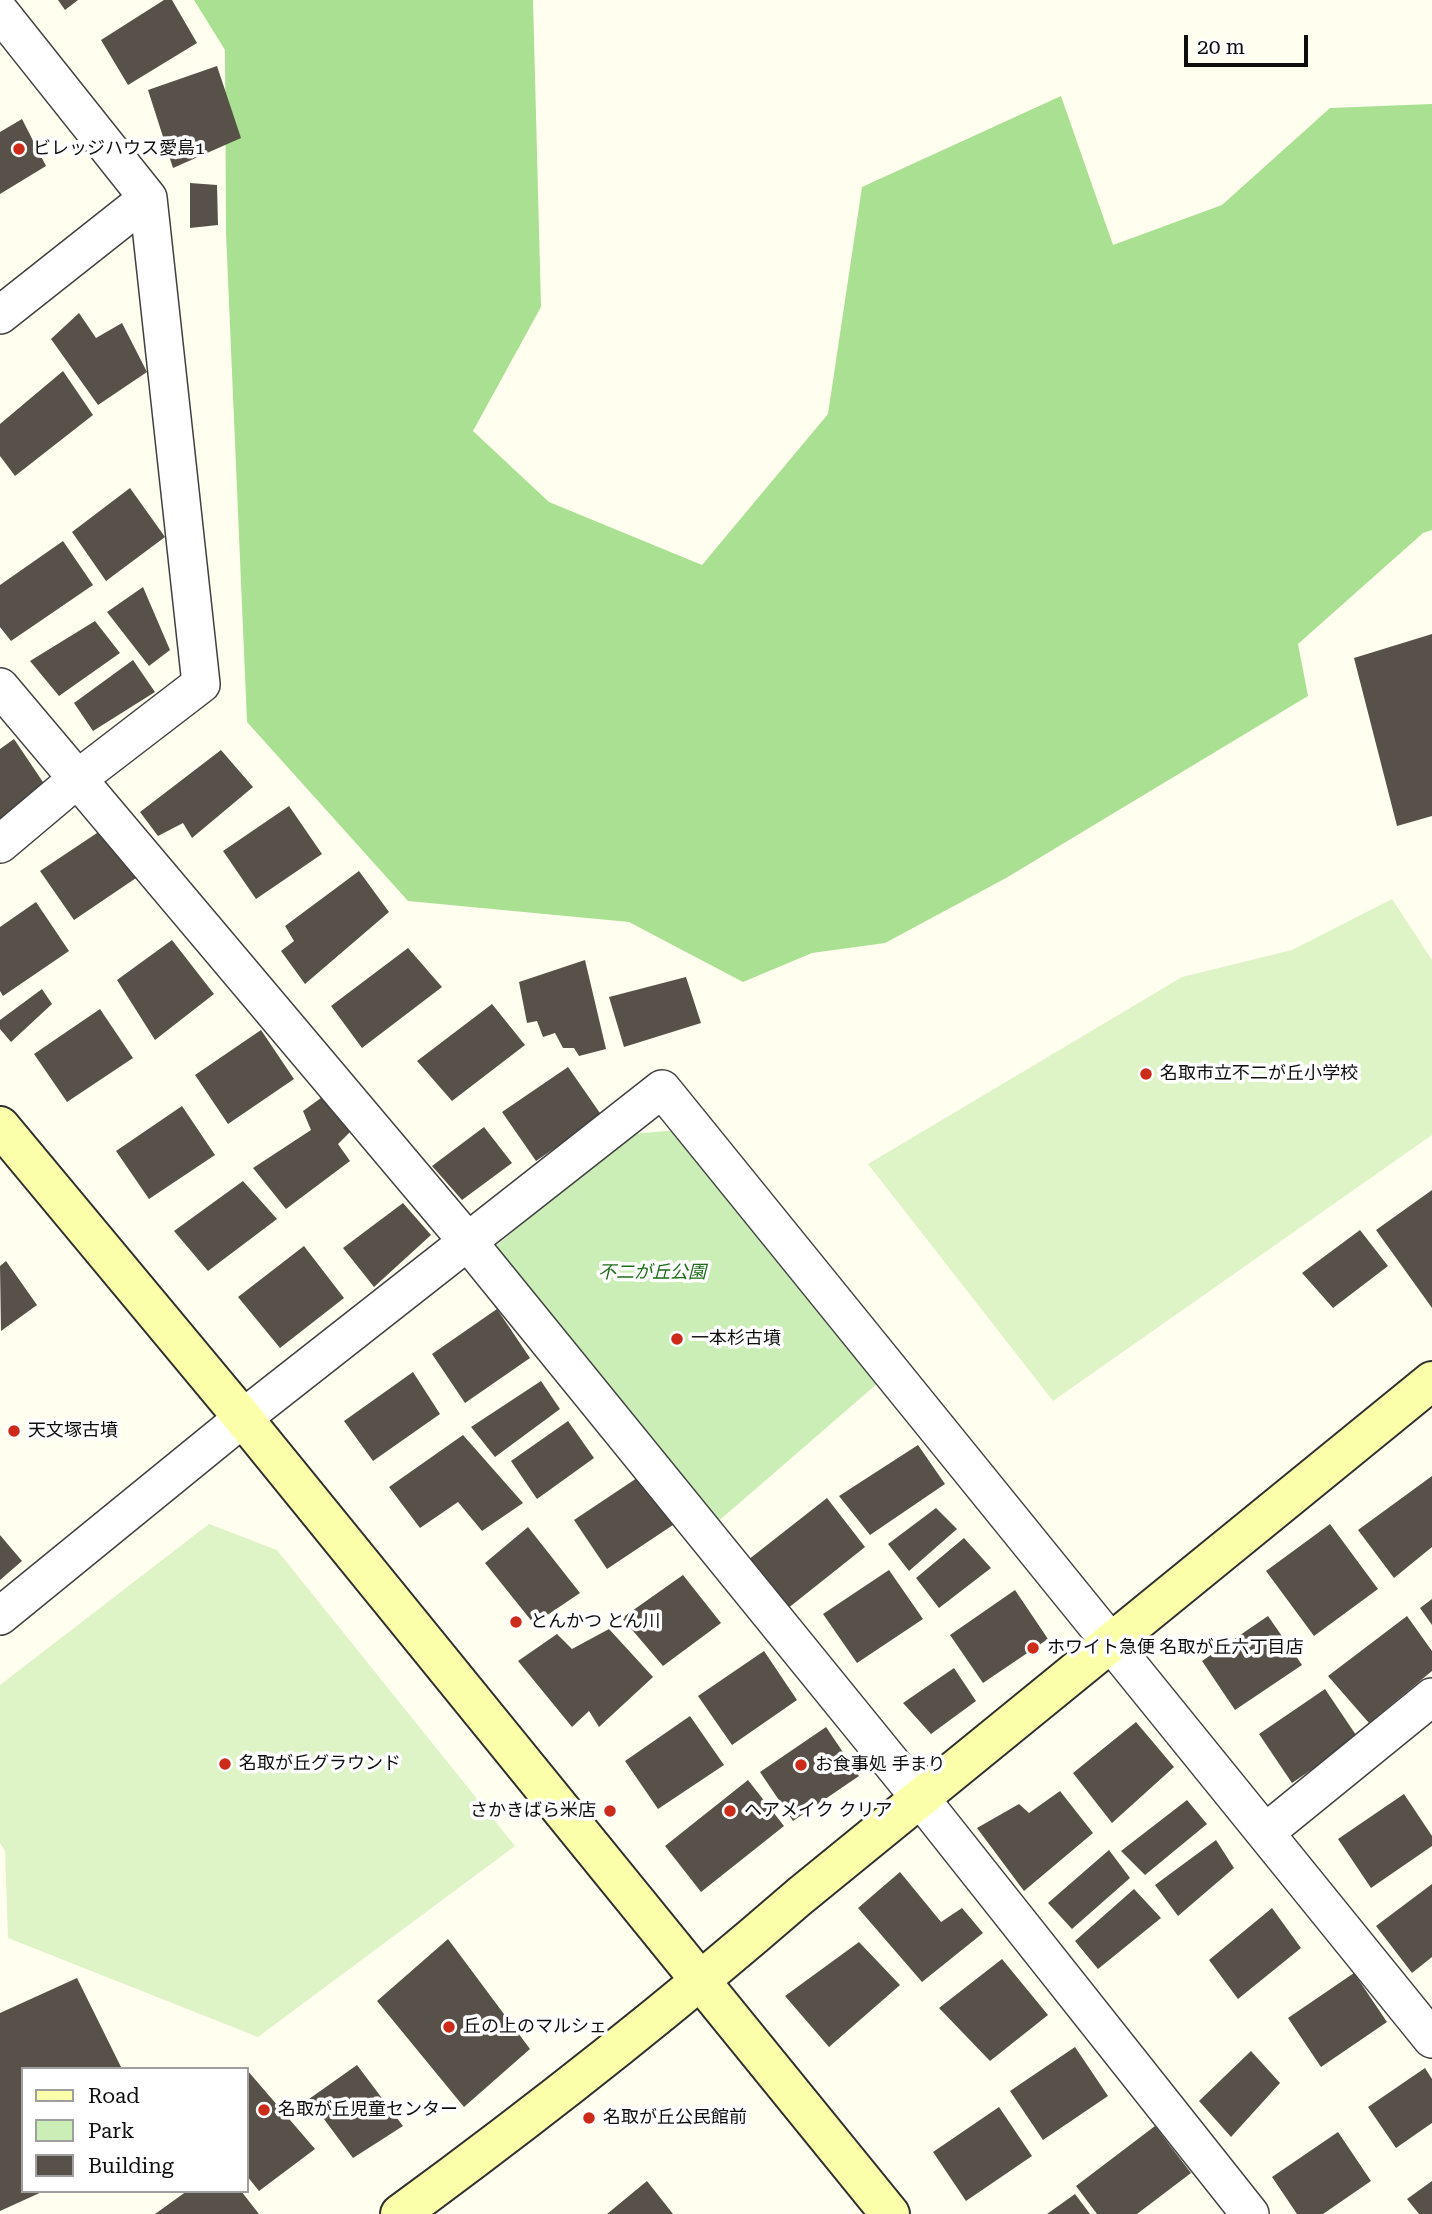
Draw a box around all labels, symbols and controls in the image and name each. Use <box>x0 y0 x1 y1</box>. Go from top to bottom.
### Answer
scale bar <box>1187 21 1311 65</box>
text: 20 m <box>1197 35 1245 59</box>
place label: ビレッジハウス愛島1 <box>33 138 205 160</box>
marker: ビレッジハウス愛島1 <box>11 141 27 157</box>
place label: 名取市立不二が丘小学校 <box>1160 1063 1358 1085</box>
marker: 名取市立不二が丘小学校 <box>1138 1066 1154 1082</box>
park label: 不二が丘公園 <box>598 1262 706 1284</box>
place label: 一本杉古墳 <box>691 1328 781 1350</box>
marker: 一本杉古墳 <box>669 1331 685 1347</box>
place label: 天文塚古墳 <box>28 1420 118 1442</box>
marker: 天文塚古墳 <box>6 1423 22 1439</box>
place label: とんかつ とん川 <box>530 1611 661 1633</box>
marker: とんかつ とん川 <box>508 1614 524 1630</box>
place label: ホワイト急便 名取が丘六丁目店 <box>1047 1637 1304 1659</box>
marker: ホワイト急便 名取が丘六丁目店 <box>1025 1640 1041 1656</box>
place label: 名取が丘グラウンド <box>239 1753 401 1775</box>
place label: お食事処 手まり <box>815 1754 946 1776</box>
marker: 名取が丘グラウンド <box>217 1756 233 1772</box>
marker: お食事処 手まり <box>793 1757 809 1773</box>
place label: さかきばら米店 <box>470 1800 596 1822</box>
place label: ヘアメイク クリア <box>744 1800 893 1822</box>
marker: さかきばら米店 <box>602 1803 618 1819</box>
marker: ヘアメイク クリア <box>722 1803 738 1819</box>
place label: 丘の上のマルシェ <box>463 2016 607 2038</box>
marker: 丘の上のマルシェ <box>441 2019 457 2035</box>
legend <box>21 2067 248 2193</box>
text: Road <box>88 2084 140 2108</box>
place label: 名取が丘児童センター <box>278 2099 458 2121</box>
marker: 名取が丘児童センター <box>256 2102 272 2118</box>
place label: 名取が丘公民館前 <box>603 2107 747 2129</box>
marker: 名取が丘公民館前 <box>581 2110 597 2126</box>
text: Park <box>88 2119 134 2143</box>
text: Building <box>88 2154 174 2178</box>

